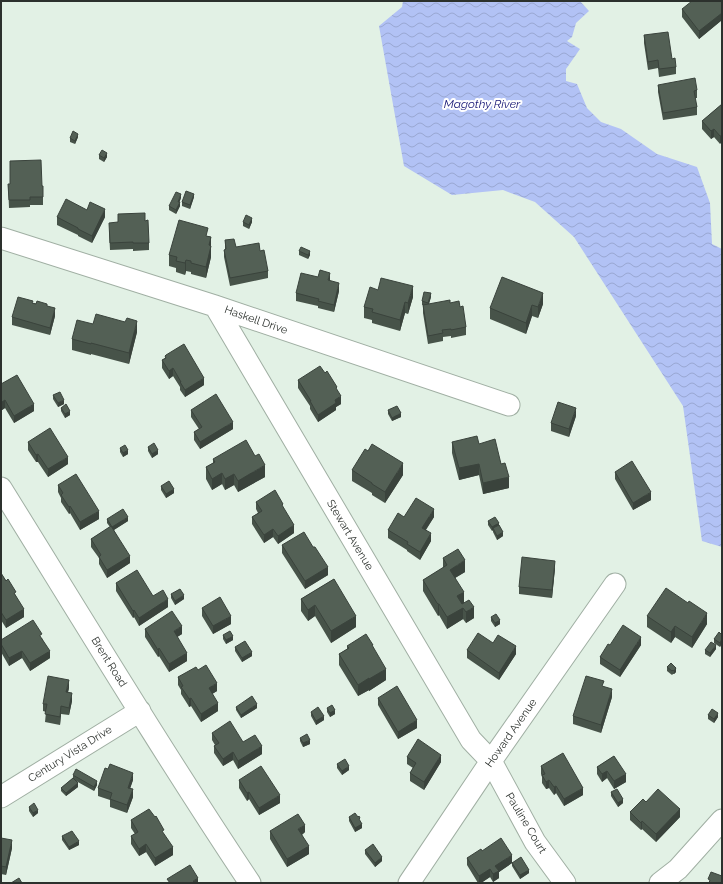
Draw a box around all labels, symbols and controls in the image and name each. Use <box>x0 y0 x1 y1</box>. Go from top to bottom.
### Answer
water label: Magothy River <box>444 97 521 111</box>
street label: Haskell Drive <box>223 303 290 337</box>
street label: Stewart Avenue <box>324 497 376 573</box>
street label: Brent Road <box>88 635 130 690</box>
street label: Howard Avenue <box>483 696 540 770</box>
street label: Century Vista Drive <box>26 723 115 785</box>
street label: Pauline Court <box>503 790 549 856</box>

